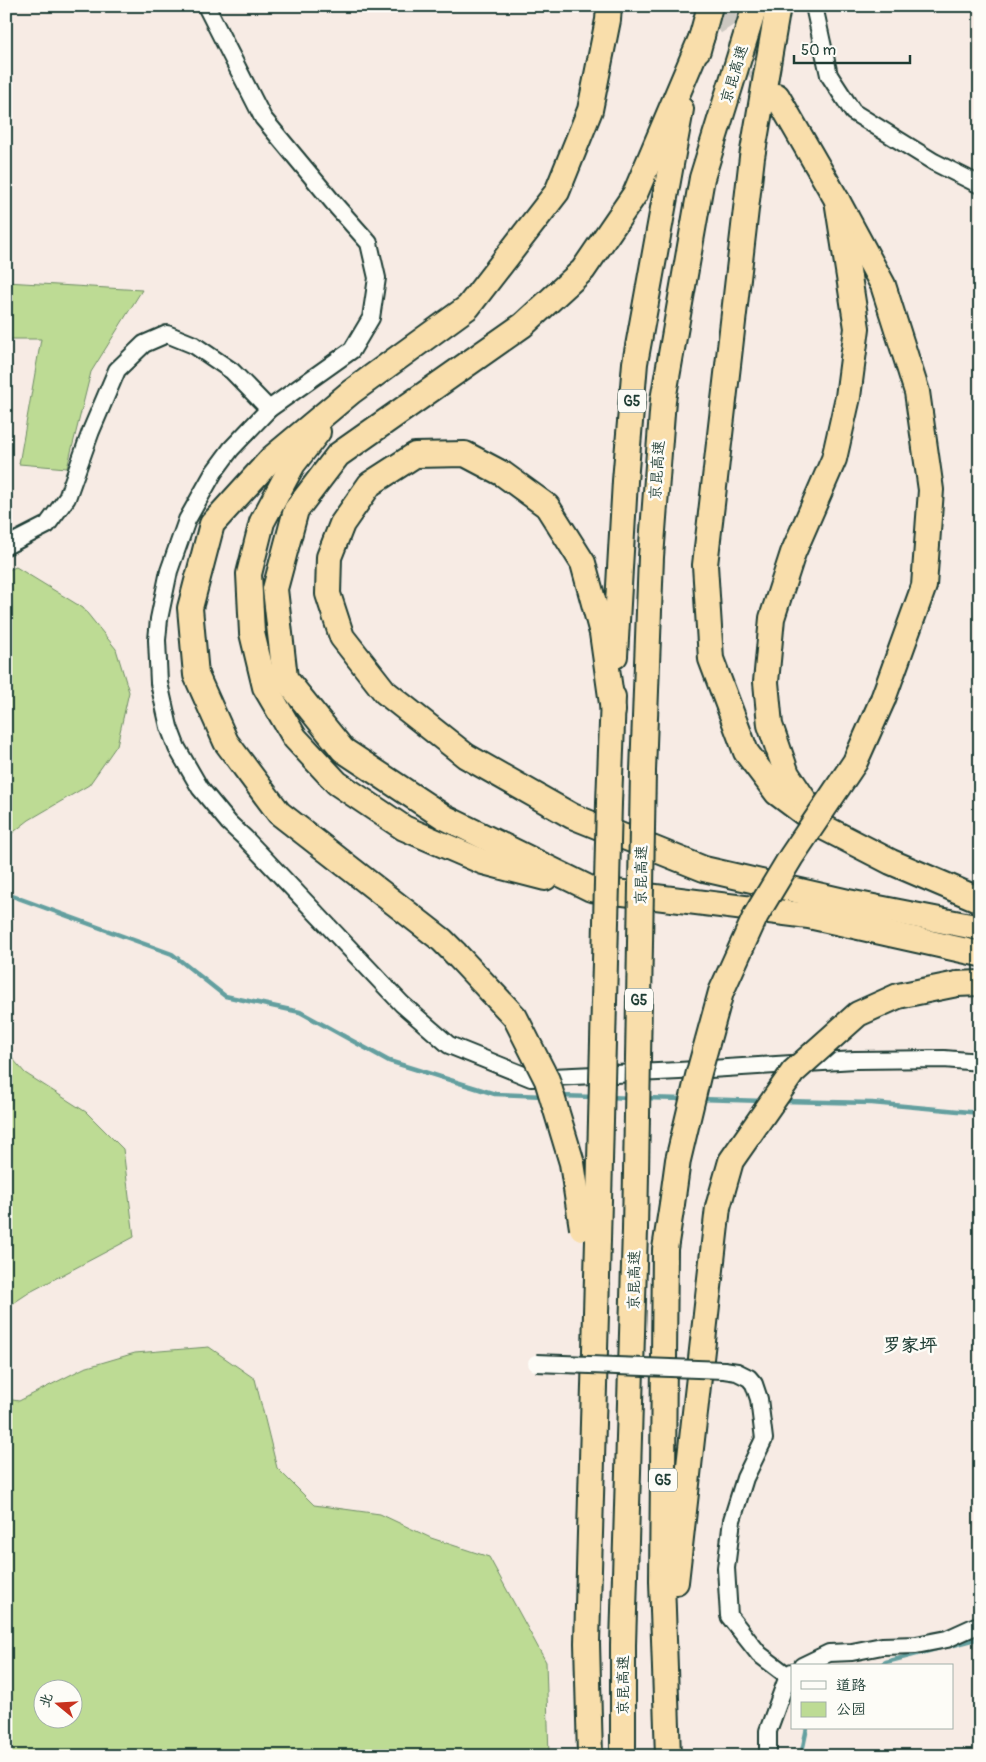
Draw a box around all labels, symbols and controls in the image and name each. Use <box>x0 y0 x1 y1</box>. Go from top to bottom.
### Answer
scale bar <box>794 32 910 64</box>
text: 50 m <box>801 41 836 60</box>
street label: 京昆高速 <box>717 43 752 106</box>
road number: G5 <box>618 390 646 412</box>
street label: 京昆高速 <box>646 439 669 501</box>
street label: 京昆高速 <box>631 845 652 905</box>
road number: G5 <box>625 988 653 1012</box>
street label: 京昆高速 <box>624 1250 645 1310</box>
district label: 罗家坪 <box>883 1334 938 1357</box>
road number: G5 <box>649 1468 677 1492</box>
street label: 京昆高速 <box>614 1655 633 1715</box>
legend <box>791 1664 954 1730</box>
text: 道路 <box>836 1676 866 1695</box>
north arrow <box>32 1680 82 1730</box>
text: 北 <box>36 1691 56 1709</box>
text: 公园 <box>836 1700 866 1719</box>

